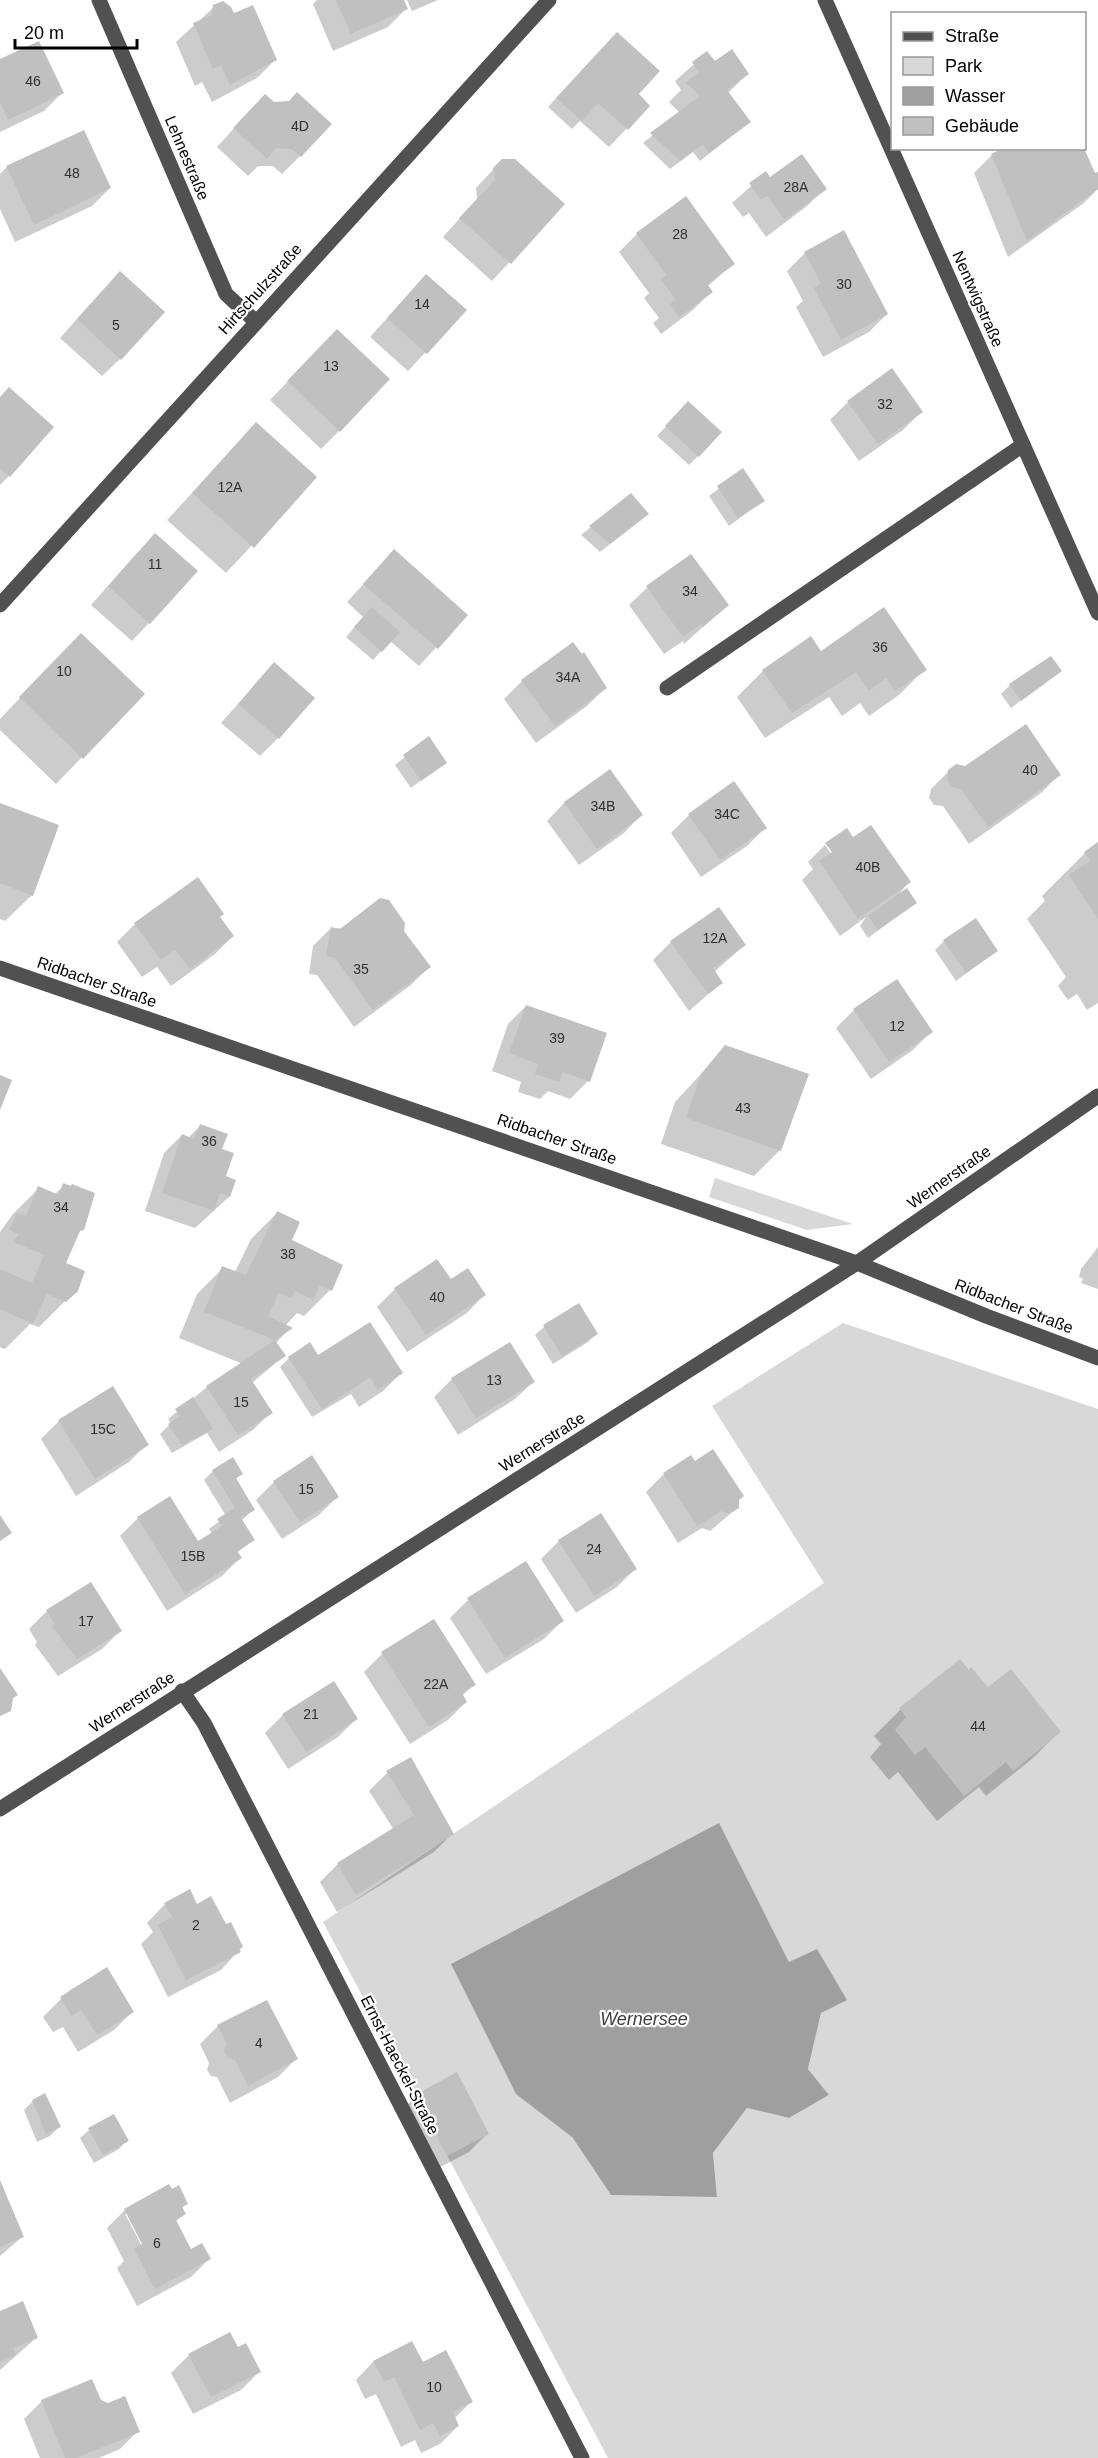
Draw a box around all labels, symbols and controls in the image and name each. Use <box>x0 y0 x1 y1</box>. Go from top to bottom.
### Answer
scale bar <box>15 12 136 50</box>
legend <box>891 12 1086 150</box>
text: 20 m <box>24 23 64 43</box>
text: Straße <box>945 26 999 46</box>
text: Park <box>945 56 983 76</box>
house number: 46 <box>25 73 41 89</box>
text: Wasser <box>945 86 1005 106</box>
street label: Lehnestraße <box>162 113 212 203</box>
text: Gebäude <box>945 116 1019 136</box>
house number: 4D <box>291 118 309 134</box>
house number: 48 <box>64 165 80 181</box>
house number: 28A <box>784 179 809 195</box>
house number: 28 <box>672 226 688 242</box>
street label: Hirtschulzstraße <box>215 240 305 338</box>
street label: Nentwigstraße <box>949 248 1007 350</box>
house number: 30 <box>836 276 852 292</box>
house number: 14 <box>414 296 430 312</box>
house number: 5 <box>112 317 120 333</box>
house number: 13 <box>323 358 339 374</box>
house number: 32 <box>877 396 893 412</box>
house number: 12A <box>218 479 243 495</box>
house number: 11 <box>148 556 162 572</box>
house number: 34 <box>682 583 698 599</box>
house number: 36 <box>872 639 888 655</box>
house number: 10 <box>56 663 72 679</box>
house number: 34A <box>556 669 581 685</box>
house number: 40 <box>1022 762 1038 778</box>
house number: 34B <box>591 798 615 814</box>
house number: 34C <box>714 806 740 822</box>
house number: 40B <box>856 859 880 875</box>
house number: 12A <box>703 930 728 946</box>
street label: Ridbacher Straße <box>35 954 159 1010</box>
house number: 35 <box>353 961 369 977</box>
house number: 12 <box>889 1018 905 1034</box>
house number: 39 <box>549 1030 565 1046</box>
house number: 43 <box>735 1100 751 1116</box>
street label: Ridbacher Straße <box>495 1111 619 1167</box>
house number: 36 <box>201 1133 217 1149</box>
street label: Wernerstraße <box>904 1142 994 1212</box>
house number: 34 <box>53 1199 69 1215</box>
house number: 38 <box>280 1246 296 1262</box>
street label: Ridbacher Straße <box>952 1276 1076 1336</box>
house number: 40 <box>429 1289 445 1305</box>
house number: 13 <box>486 1372 502 1388</box>
house number: 15 <box>233 1394 249 1410</box>
street label: Wernerstraße <box>496 1409 588 1475</box>
house number: 15C <box>90 1421 116 1437</box>
house number: 15 <box>298 1481 314 1497</box>
house number: 24 <box>586 1541 602 1557</box>
house number: 15B <box>181 1548 205 1564</box>
house number: 17 <box>78 1613 94 1629</box>
street label: Wernerstraße <box>86 1668 178 1736</box>
house number: 22A <box>424 1676 449 1692</box>
house number: 21 <box>303 1706 319 1722</box>
house number: 44 <box>970 1718 986 1734</box>
house number: 2 <box>192 1917 200 1933</box>
street label: Ernst-Haeckel-Straße <box>358 1993 443 2137</box>
water label: Wernersee <box>600 2009 688 2029</box>
house number: 4 <box>255 2035 263 2051</box>
house number: 6 <box>153 2235 161 2251</box>
house number: 10 <box>426 2379 442 2395</box>

